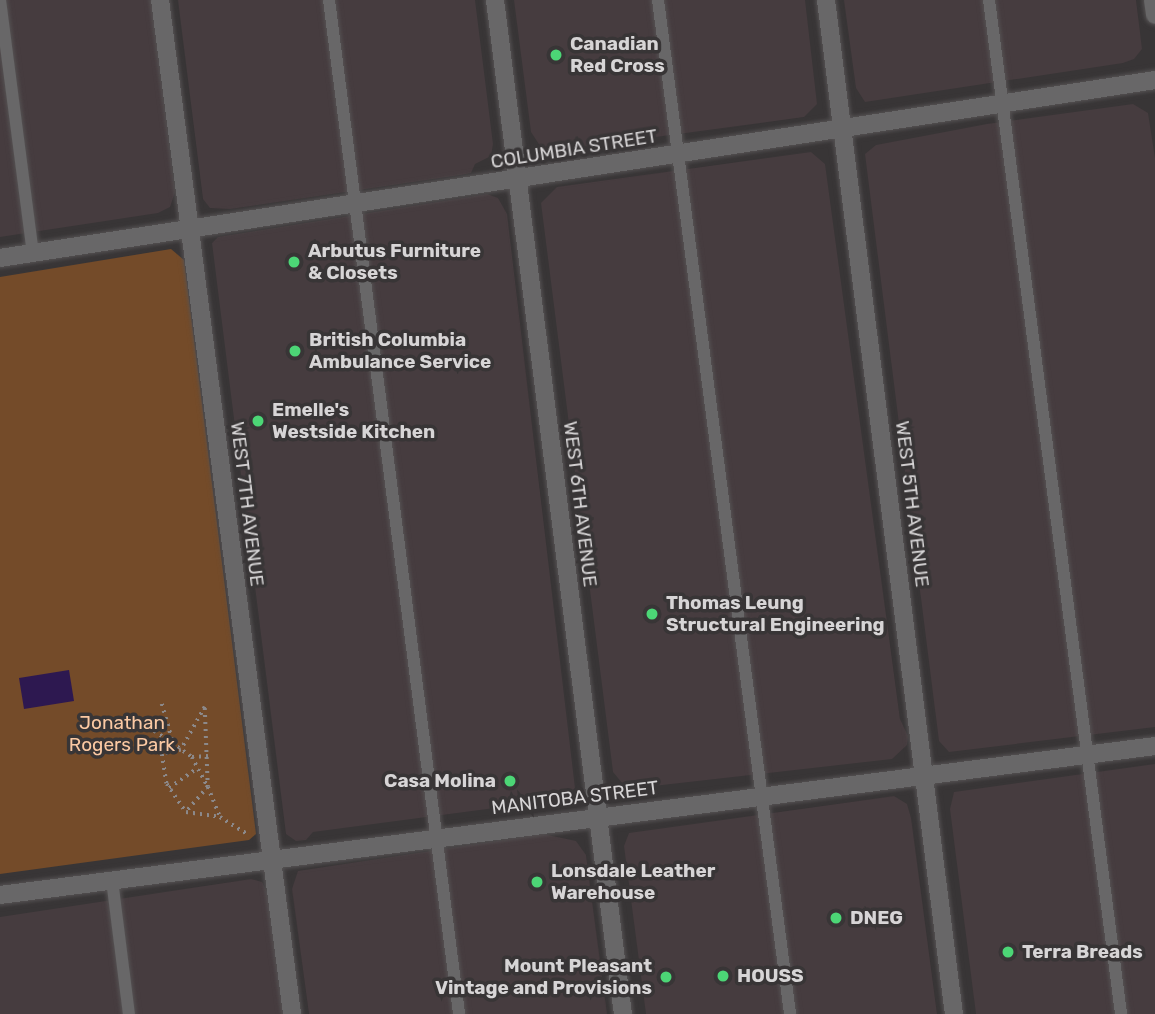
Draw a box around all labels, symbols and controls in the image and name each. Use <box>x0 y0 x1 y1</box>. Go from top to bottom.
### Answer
place label: Canadian Red Cross <box>570 33 665 77</box>
marker: Canadian Red Cross <box>548 47 564 63</box>
street label: COLUMBIA STREET <box>489 125 659 173</box>
place label: Arbutus Furniture & Closets <box>308 240 481 284</box>
marker: Arbutus Furniture & Closets <box>286 254 302 270</box>
place label: British Columbia Ambulance Service <box>309 329 491 373</box>
marker: British Columbia Ambulance Service <box>287 343 303 359</box>
place label: Emelle's Westside Kitchen <box>272 399 435 443</box>
marker: Emelle's Westside Kitchen <box>250 413 266 429</box>
street label: WEST 6TH AVENUE <box>558 419 602 589</box>
street label: WEST 5TH AVENUE <box>890 419 934 589</box>
street label: WEST 7TH AVENUE <box>226 420 268 588</box>
place label: Thomas Leung Structural Engineering <box>666 592 885 636</box>
marker: Thomas Leung Structural Engineering <box>644 606 660 622</box>
park label: Jonathan Rogers Park <box>69 712 175 756</box>
place label: Casa Molina <box>384 770 496 792</box>
marker: Casa Molina <box>502 773 518 789</box>
street label: MANITOBA STREET <box>490 776 660 820</box>
place label: Lonsdale Leather Warehouse <box>551 860 715 904</box>
marker: Lonsdale Leather Warehouse <box>529 874 545 890</box>
place label: DNEG <box>850 907 903 929</box>
marker: DNEG <box>828 910 844 926</box>
place label: Terra Breads <box>1022 941 1143 963</box>
marker: Terra Breads <box>1000 944 1016 960</box>
place label: Mount Pleasant Vintage and Provisions <box>435 955 652 999</box>
place label: HOUSS <box>737 965 804 987</box>
marker: HOUSS <box>715 968 731 984</box>
marker: Mount Pleasant Vintage and Provisions <box>658 969 674 985</box>

